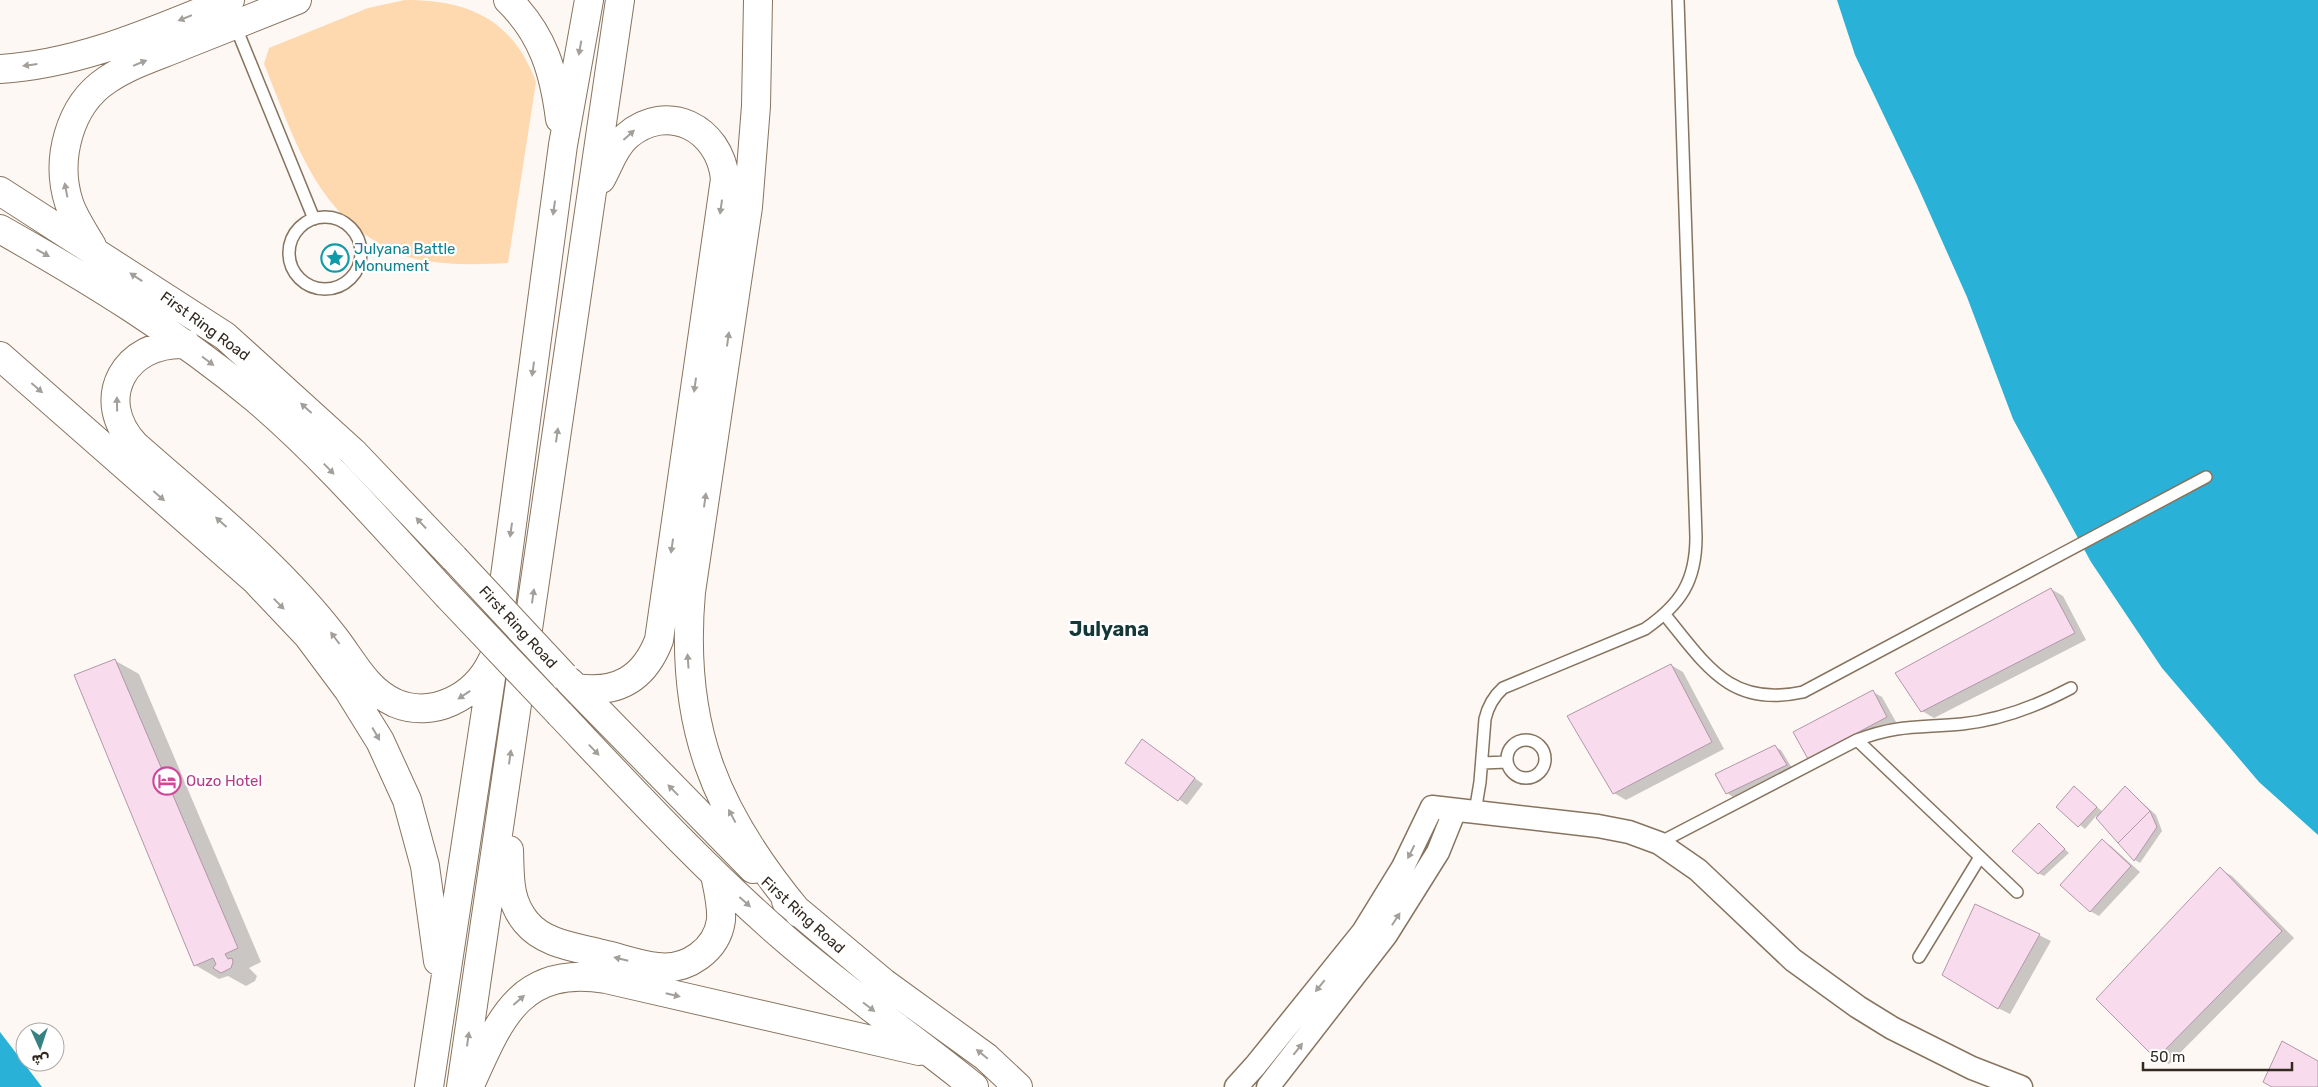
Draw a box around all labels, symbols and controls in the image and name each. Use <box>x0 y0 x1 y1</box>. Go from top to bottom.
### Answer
one-way arrow <box>177 14 192 22</box>
one-way arrow <box>576 40 584 56</box>
one-way arrow <box>133 58 148 66</box>
one-way arrow <box>22 62 38 70</box>
one-way arrow <box>622 129 634 141</box>
one-way arrow <box>62 182 70 198</box>
one-way arrow <box>717 200 725 216</box>
one-way arrow <box>550 201 558 217</box>
place label: Julyana Battle Monument <box>354 240 455 275</box>
place icon: Julyana Battle Monument <box>320 243 350 273</box>
one-way arrow <box>36 249 49 258</box>
one-way arrow <box>129 272 143 282</box>
street label: First Ring Road <box>157 288 253 364</box>
one-way arrow <box>724 331 732 347</box>
one-way arrow <box>201 355 214 366</box>
one-way arrow <box>528 362 536 378</box>
one-way arrow <box>691 378 699 394</box>
one-way arrow <box>30 383 43 394</box>
one-way arrow <box>112 395 120 411</box>
one-way arrow <box>301 402 313 414</box>
one-way arrow <box>553 427 561 443</box>
one-way arrow <box>323 463 335 475</box>
one-way arrow <box>152 490 165 501</box>
one-way arrow <box>701 491 709 507</box>
one-way arrow <box>216 516 228 528</box>
one-way arrow <box>415 517 427 529</box>
one-way arrow <box>507 523 515 539</box>
one-way arrow <box>668 539 676 555</box>
street label: First Ring Road <box>475 582 561 672</box>
one-way arrow <box>530 588 538 604</box>
one-way arrow <box>273 598 285 610</box>
district label: Julyana <box>1069 617 1149 641</box>
one-way arrow <box>330 631 340 644</box>
one-way arrow <box>684 653 692 669</box>
one-way arrow <box>457 690 470 700</box>
one-way arrow <box>372 728 381 741</box>
one-way arrow <box>588 743 600 755</box>
one-way arrow <box>506 748 514 764</box>
hotel icon: Ouzo Hotel <box>152 766 182 796</box>
place label: Ouzo Hotel <box>186 772 262 790</box>
one-way arrow <box>668 784 680 796</box>
one-way arrow <box>728 809 736 823</box>
one-way arrow <box>1407 844 1415 859</box>
street label: First Ring Road <box>758 873 848 957</box>
one-way arrow <box>739 896 751 908</box>
one-way arrow <box>1392 913 1401 926</box>
one-way arrow <box>613 954 628 962</box>
one-way arrow <box>1315 979 1326 992</box>
one-way arrow <box>666 991 682 999</box>
one-way arrow <box>512 994 525 1005</box>
one-way arrow <box>862 1002 876 1012</box>
north arrow <box>15 1022 65 1072</box>
one-way arrow <box>464 1030 472 1046</box>
scale bar <box>2143 1040 2292 1072</box>
one-way arrow <box>1293 1043 1304 1056</box>
text: 50 m <box>2150 1048 2185 1066</box>
one-way arrow <box>976 1049 989 1060</box>
text: ش <box>31 1051 50 1068</box>

